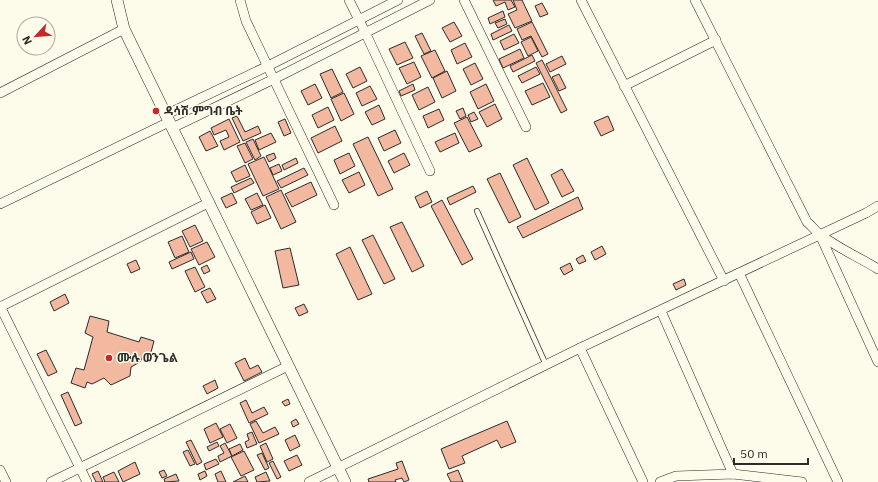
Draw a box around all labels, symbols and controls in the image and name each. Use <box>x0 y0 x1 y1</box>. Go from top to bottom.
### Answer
north arrow <box>16 16 56 56</box>
text: N <box>19 34 35 47</box>
place label: ዳሳሽ ምግብ ቤት <box>164 103 243 118</box>
marker: ዳሳሽ ምግብ ቤት <box>151 106 161 116</box>
place label: ሙሉ ወንጌል <box>117 350 178 365</box>
marker: ሙሉ ወንጌል <box>104 353 114 363</box>
scale bar <box>734 440 808 466</box>
text: 50 m <box>740 446 768 461</box>

